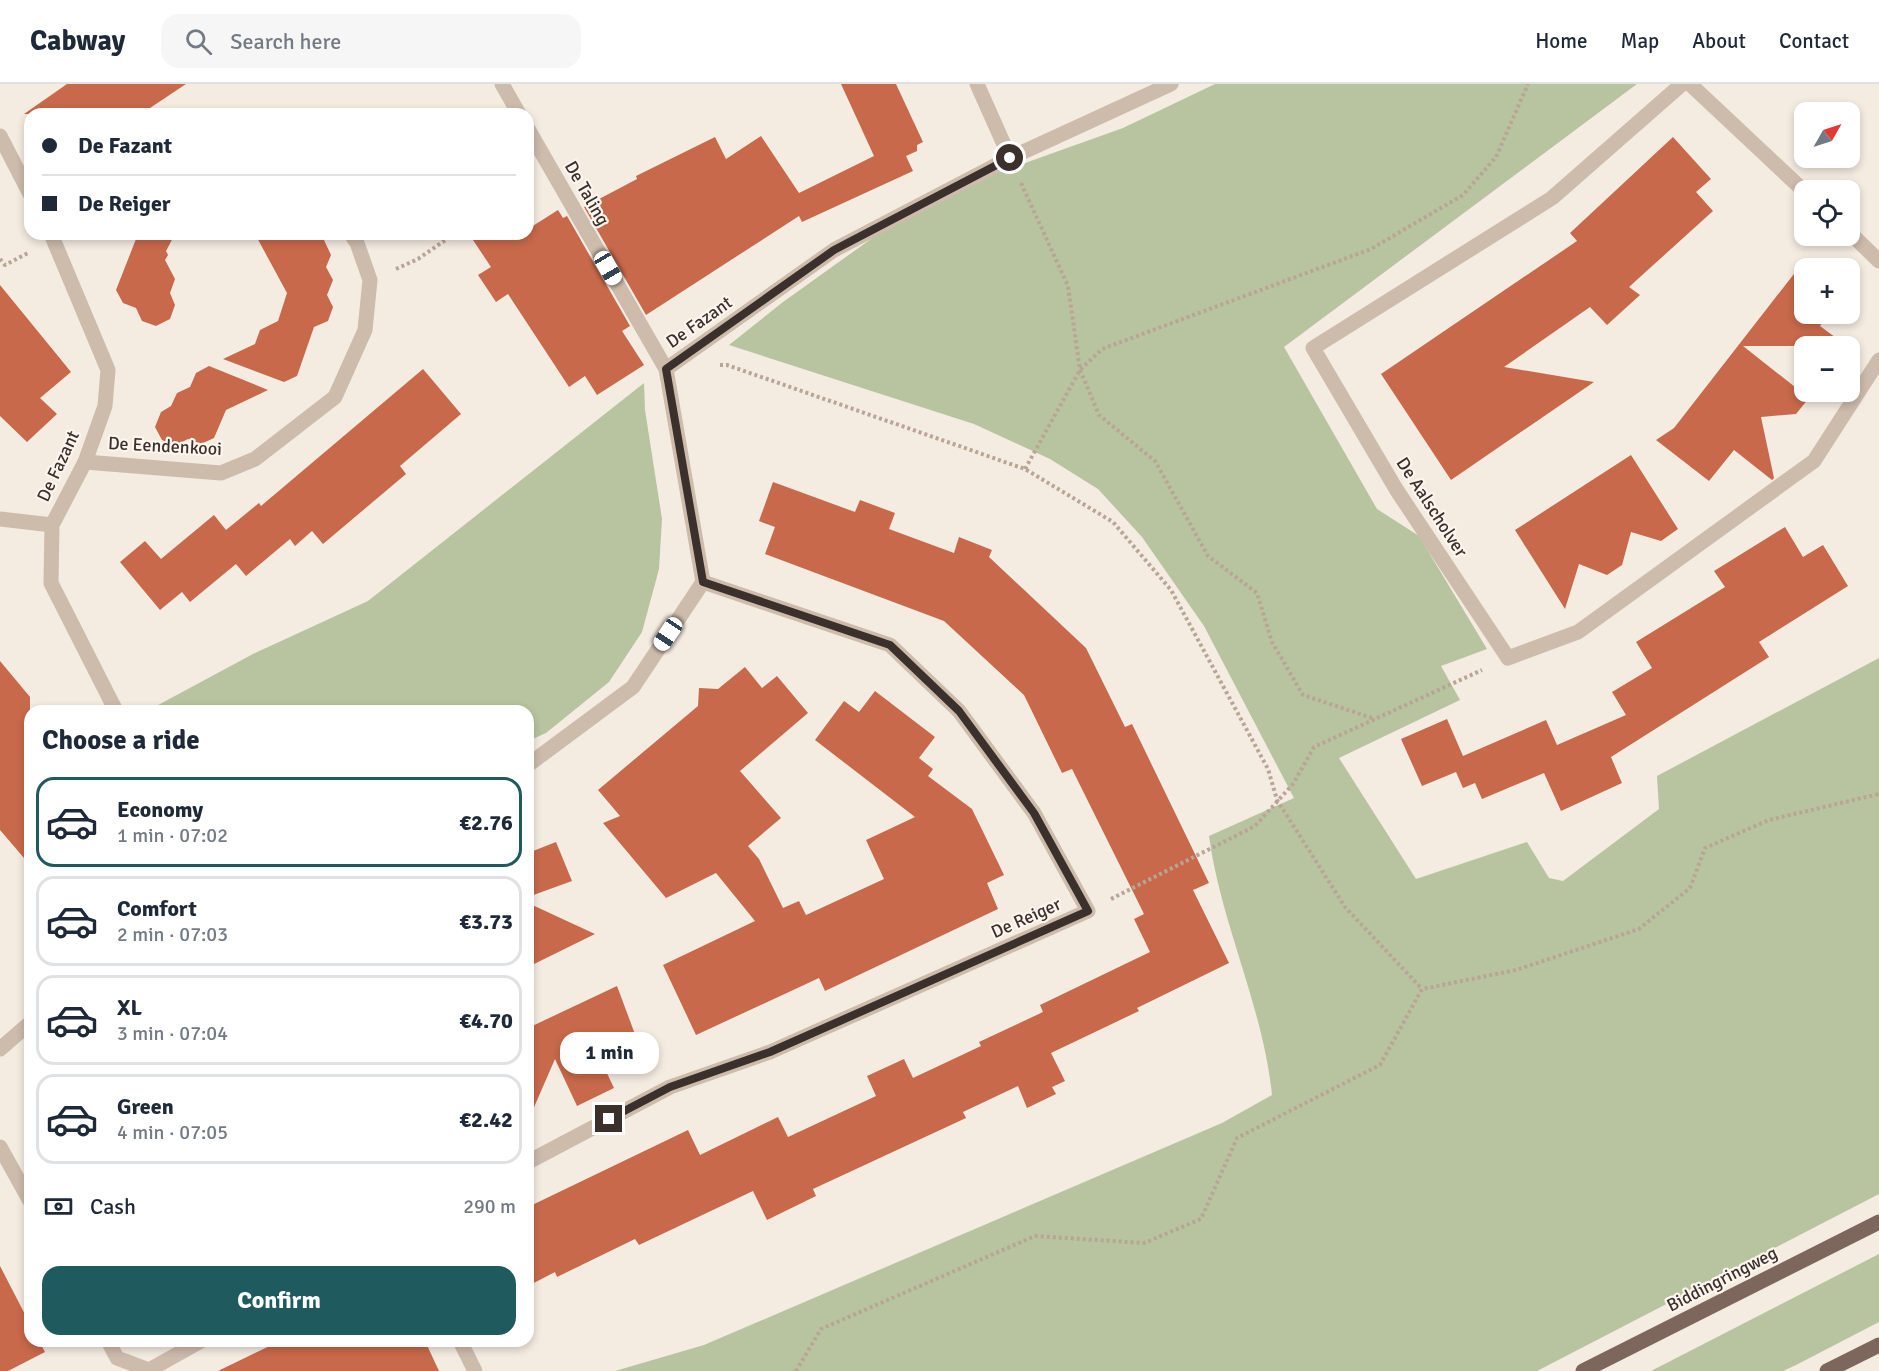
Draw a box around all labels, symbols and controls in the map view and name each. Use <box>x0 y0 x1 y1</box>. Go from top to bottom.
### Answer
search box <box>161 14 581 68</box>
text: Cabway <box>30 24 125 58</box>
icon: search <box>182 25 215 58</box>
text: Search here <box>230 28 341 55</box>
text: Home <box>1535 28 1588 54</box>
text: Map <box>1621 28 1659 54</box>
text: About <box>1692 28 1746 54</box>
text: Contact <box>1779 28 1849 54</box>
north arrow <box>1794 102 1860 168</box>
map controls <box>1794 102 1860 402</box>
text: De Fazant <box>78 132 172 159</box>
route start <box>996 144 1023 171</box>
street label: De Taling <box>560 157 614 229</box>
button: locate <box>1794 180 1860 246</box>
text: De Reiger <box>78 190 171 217</box>
car <box>591 248 625 288</box>
button: + <box>1794 258 1860 324</box>
street label: De Fazant <box>662 291 736 353</box>
button: − <box>1794 336 1860 402</box>
street label: De Fazant <box>32 427 84 505</box>
street label: De Eendenkooi <box>107 432 223 460</box>
street label: De Aalscholver <box>1392 453 1473 561</box>
car <box>650 614 686 654</box>
text: Choose a ride <box>42 724 200 757</box>
icon: car <box>45 795 99 849</box>
text: Economy <box>117 796 203 823</box>
text: €2.76 <box>459 809 513 836</box>
text: 1 min · 07:02 <box>117 823 228 848</box>
street label: De Reiger <box>988 893 1065 943</box>
icon: car <box>45 894 99 948</box>
text: Comfort <box>117 895 197 922</box>
text: €3.73 <box>459 908 513 935</box>
text: 2 min · 07:03 <box>117 922 228 947</box>
icon: car <box>45 993 99 1047</box>
text: XL <box>117 994 142 1021</box>
text: €4.70 <box>459 1007 513 1034</box>
text: 3 min · 07:04 <box>117 1021 228 1046</box>
callout: 1 min <box>560 1032 658 1074</box>
text: 1 min <box>585 1040 634 1065</box>
icon: car <box>45 1092 99 1146</box>
text: Green <box>117 1093 174 1120</box>
route end <box>595 1105 622 1132</box>
text: €2.42 <box>459 1106 513 1133</box>
text: 4 min · 07:05 <box>117 1120 228 1145</box>
icon: cash <box>42 1190 75 1223</box>
text: Cash <box>90 1193 136 1220</box>
text: 290 m <box>463 1194 516 1219</box>
street label: Biddingringweg <box>1663 1242 1781 1316</box>
button: Confirm <box>42 1266 516 1335</box>

